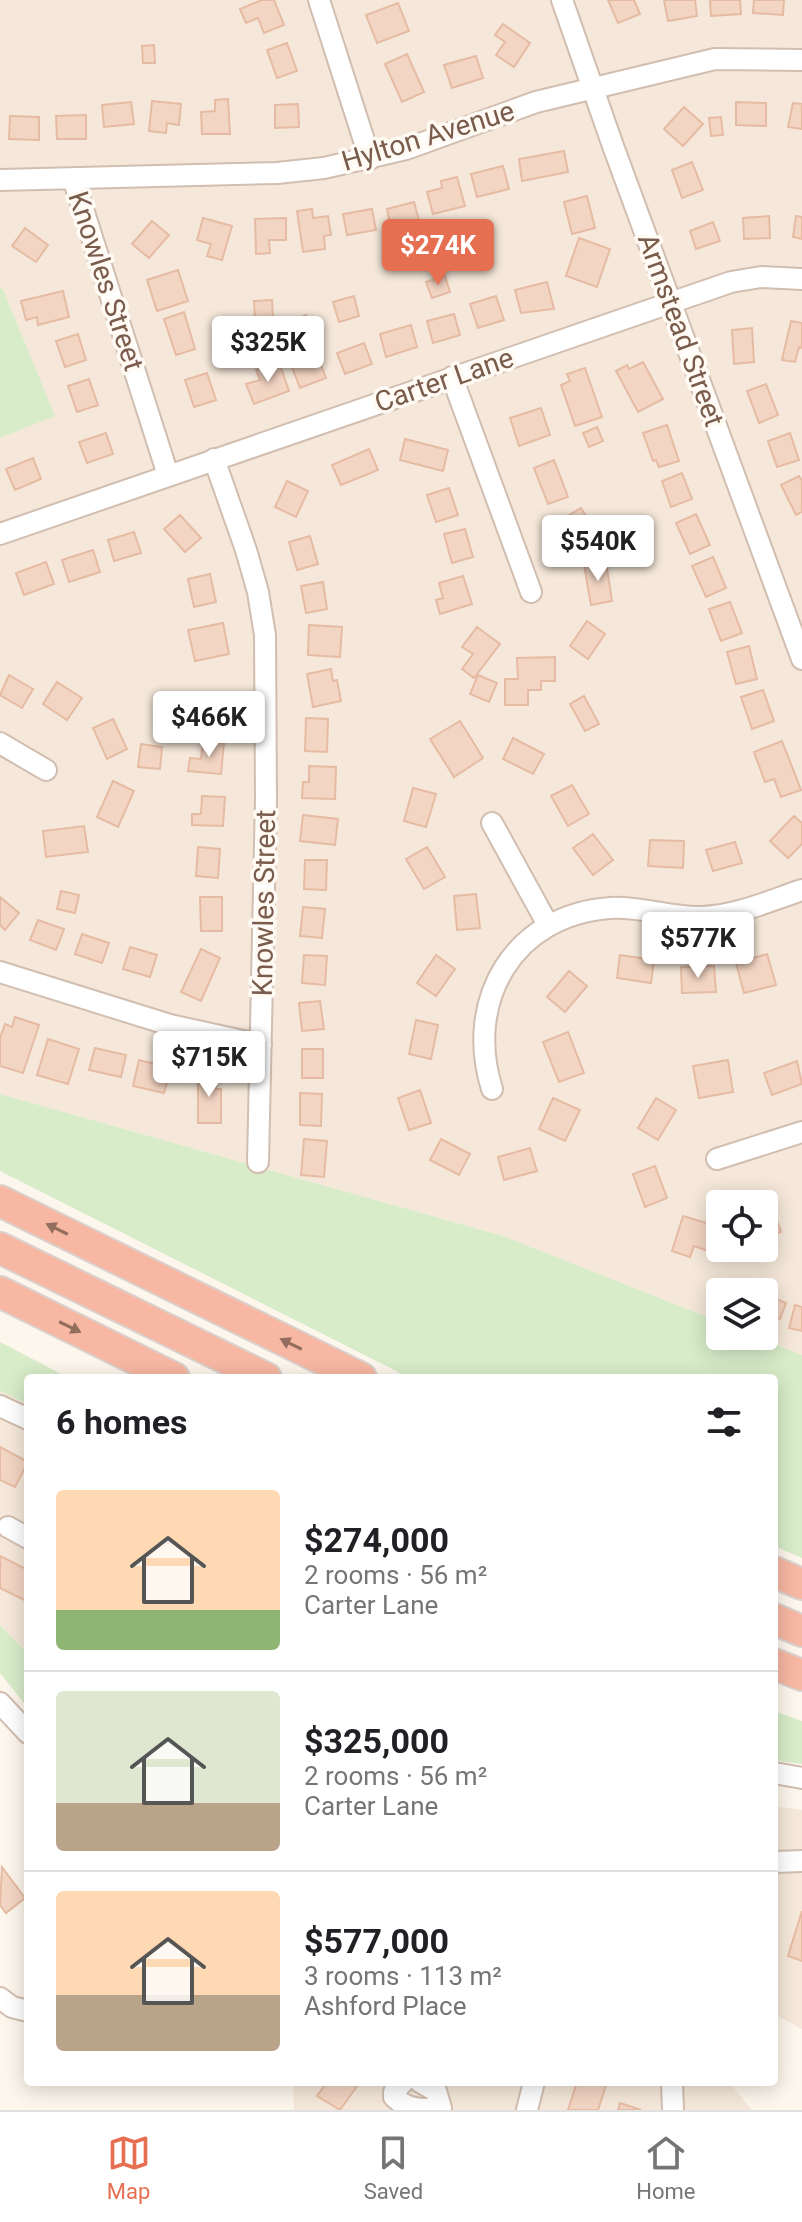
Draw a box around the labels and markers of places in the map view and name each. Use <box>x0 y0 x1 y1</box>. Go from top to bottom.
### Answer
pin: $274K <box>382 219 494 287</box>
pin: $325K <box>212 316 324 384</box>
pin: $540K <box>542 515 654 583</box>
pin: $466K <box>153 691 265 759</box>
pin: $577K <box>642 912 754 980</box>
pin: $715K <box>153 1031 265 1099</box>

